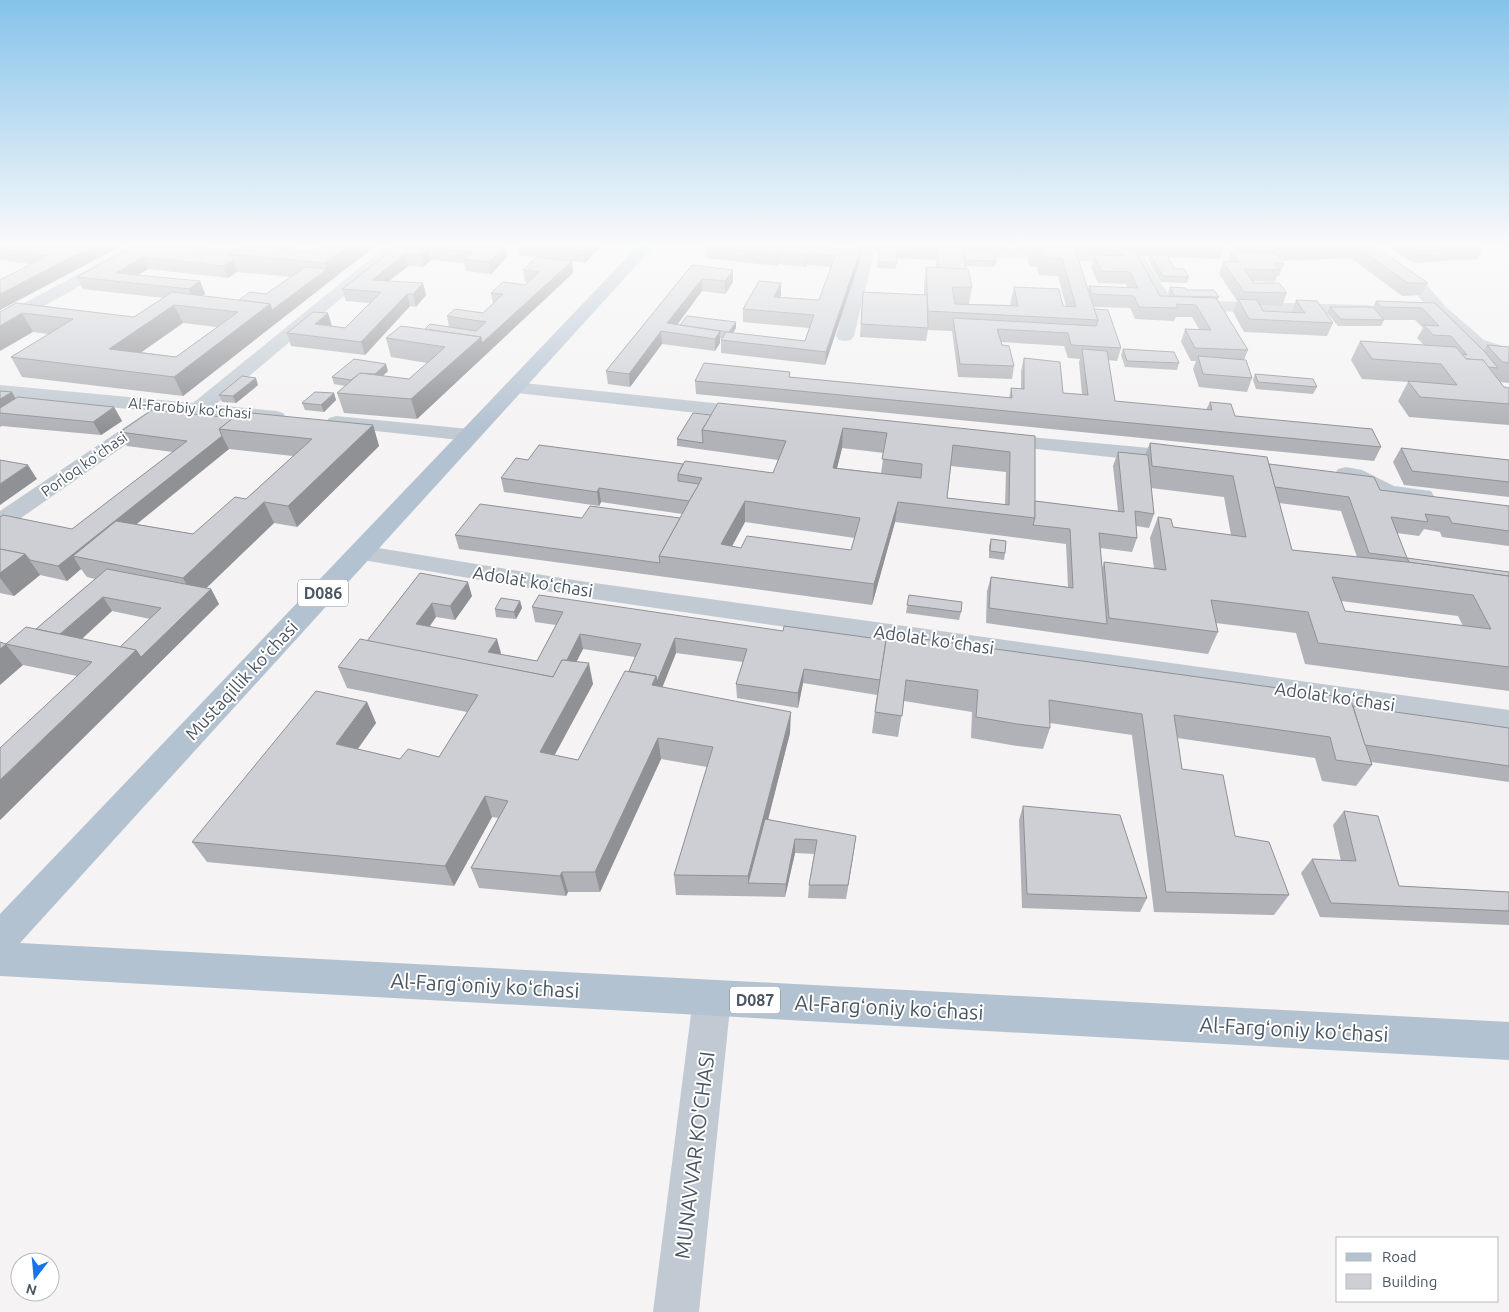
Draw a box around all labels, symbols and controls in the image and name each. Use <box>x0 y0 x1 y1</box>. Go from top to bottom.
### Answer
street label: Al-Farobiy koʻchasi <box>128 394 252 422</box>
street label: Porloq koʻchasi <box>38 428 130 500</box>
street label: Adolat koʻchasi <box>472 562 594 600</box>
road number: D086 <box>298 580 348 606</box>
street label: Mustaqillik koʻchasi <box>181 616 301 744</box>
street label: Adolat koʻchasi <box>873 621 995 657</box>
street label: Adolat koʻchasi <box>1274 678 1396 714</box>
street label: Al-Fargʻoniy koʻchasi <box>390 968 580 1002</box>
road number: D087 <box>730 986 780 1014</box>
street label: Al-Fargʻoniy koʻchasi <box>794 990 984 1024</box>
street label: Al-Fargʻoniy koʻchasi <box>1199 1012 1389 1046</box>
street label: MUNAVVAR KO'CHASI <box>669 1050 719 1260</box>
legend <box>1336 1237 1499 1302</box>
text: Road <box>1382 1248 1417 1265</box>
north arrow <box>10 1252 60 1302</box>
text: Building <box>1382 1273 1437 1290</box>
text: N <box>24 1280 39 1299</box>

